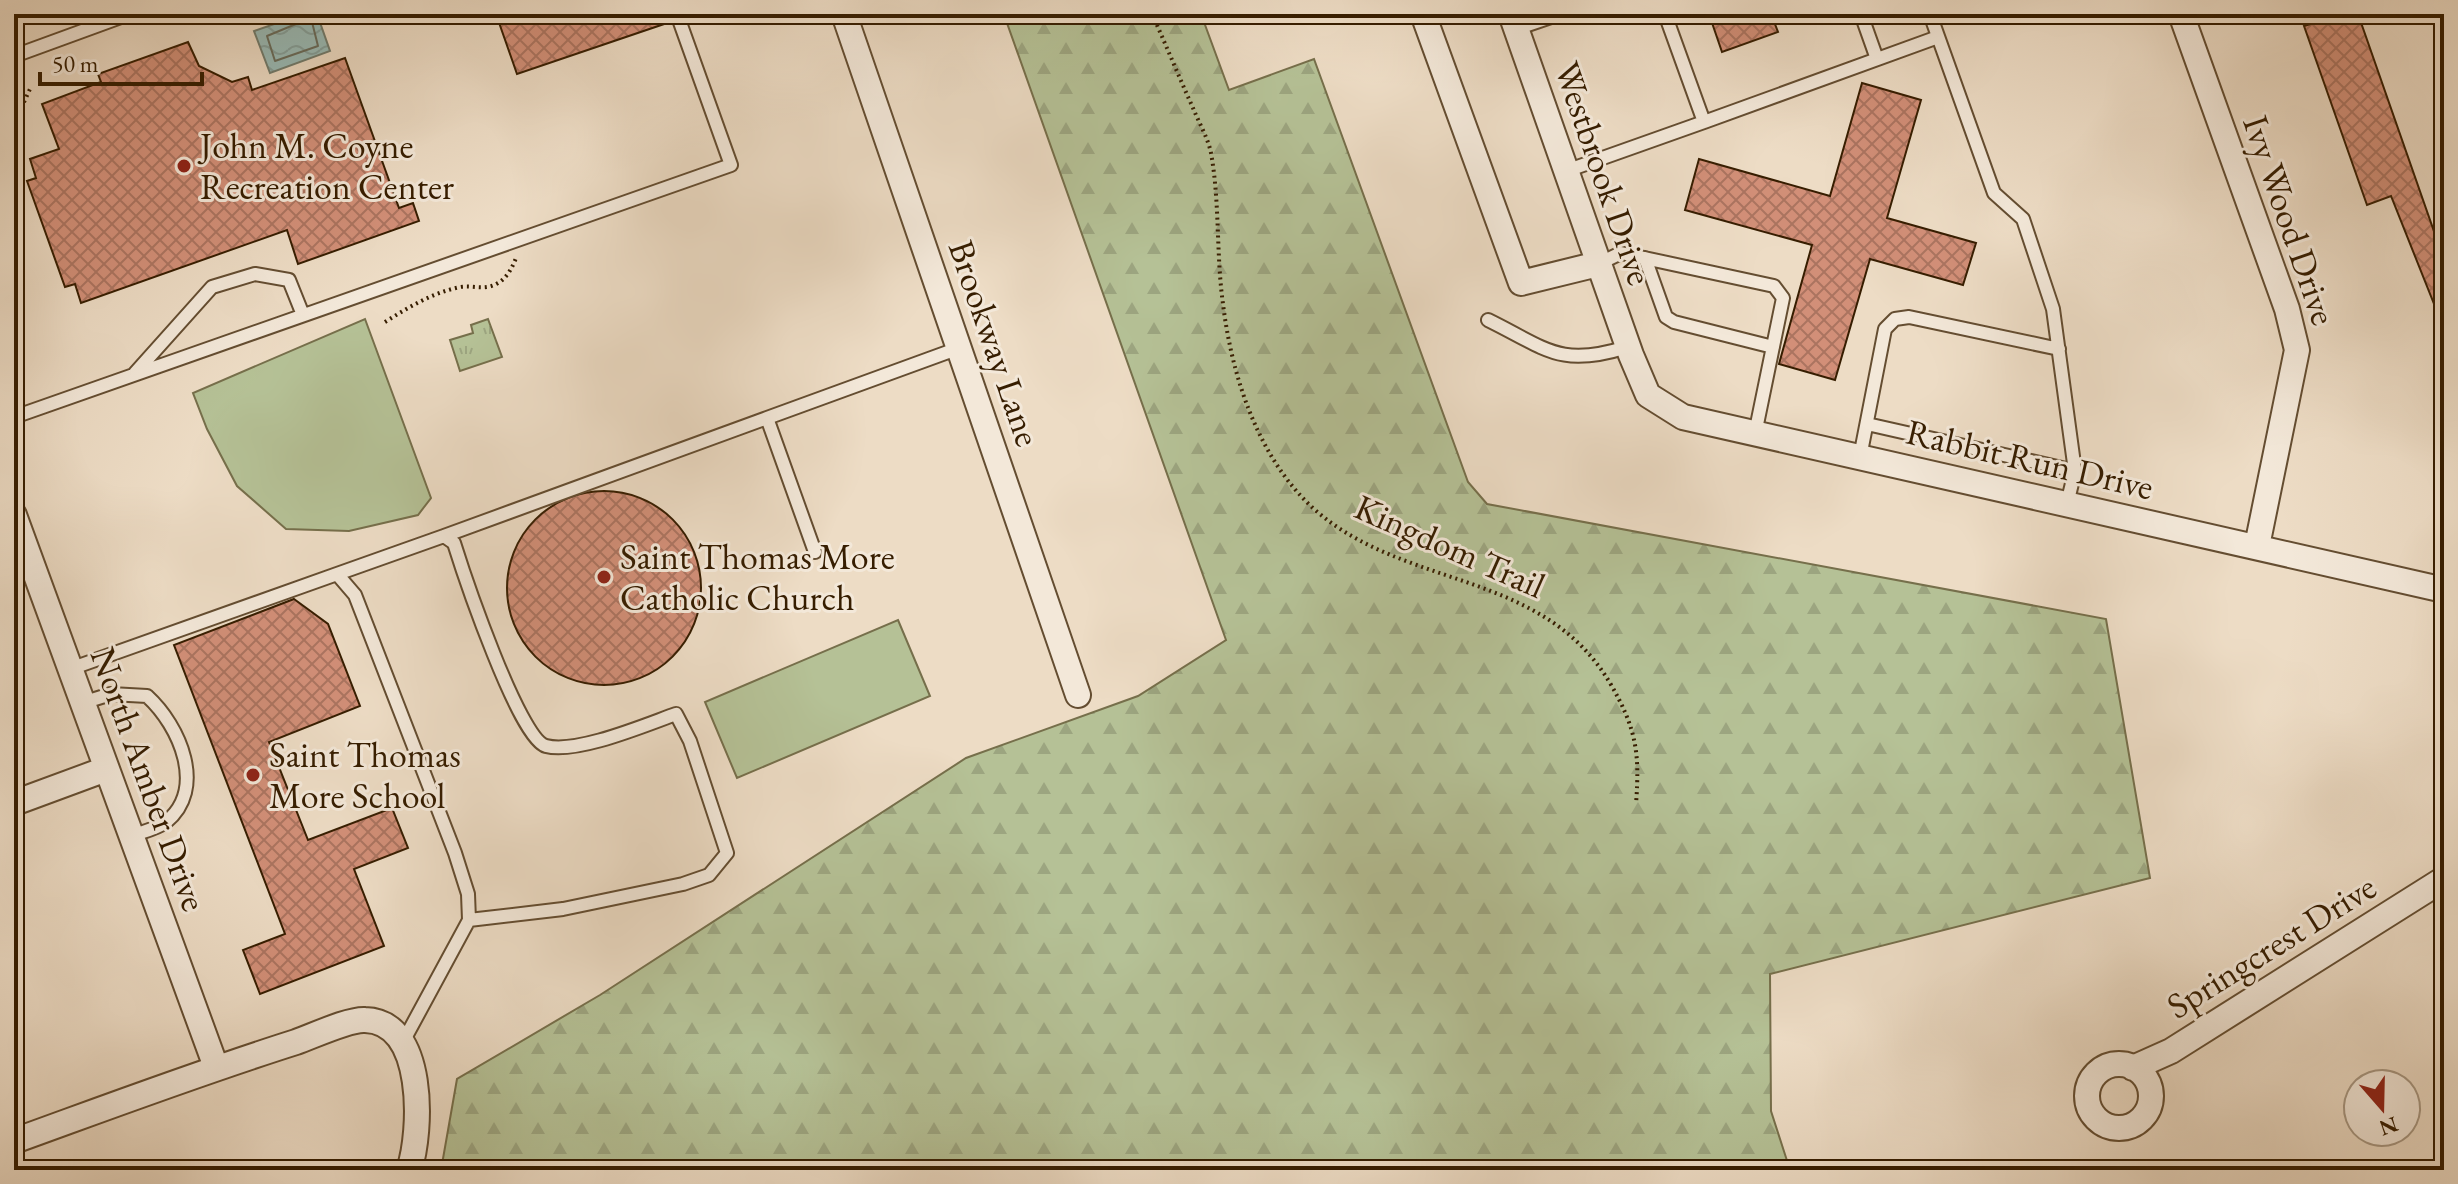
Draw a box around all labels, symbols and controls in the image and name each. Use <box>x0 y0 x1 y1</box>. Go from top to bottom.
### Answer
scale bar <box>40 36 202 86</box>
text: 50 m <box>52 48 99 79</box>
street label: Westbrook Drive <box>1544 55 1664 291</box>
street label: Ivy Wood Drive <box>2232 109 2348 331</box>
place label: John M. Coyne Recreation Center <box>197 122 454 210</box>
marker: John M. Coyne Recreation Center <box>175 157 193 175</box>
street label: Brookway Lane <box>938 234 1052 452</box>
street label: Rabbit Run Drive <box>1902 408 2158 510</box>
street label: Kingdom Trail <box>1347 483 1553 609</box>
place label: Saint Thomas More Catholic Church <box>620 533 895 621</box>
marker: Saint Thomas More Catholic Church <box>595 568 613 586</box>
street label: North Amber Drive <box>80 641 218 917</box>
place label: Saint Thomas More School <box>269 731 461 819</box>
marker: Saint Thomas More School <box>244 766 262 784</box>
street label: Springcrest Drive <box>2158 863 2384 1029</box>
north arrow <box>2342 1068 2422 1148</box>
text: N <box>2375 1110 2402 1143</box>

